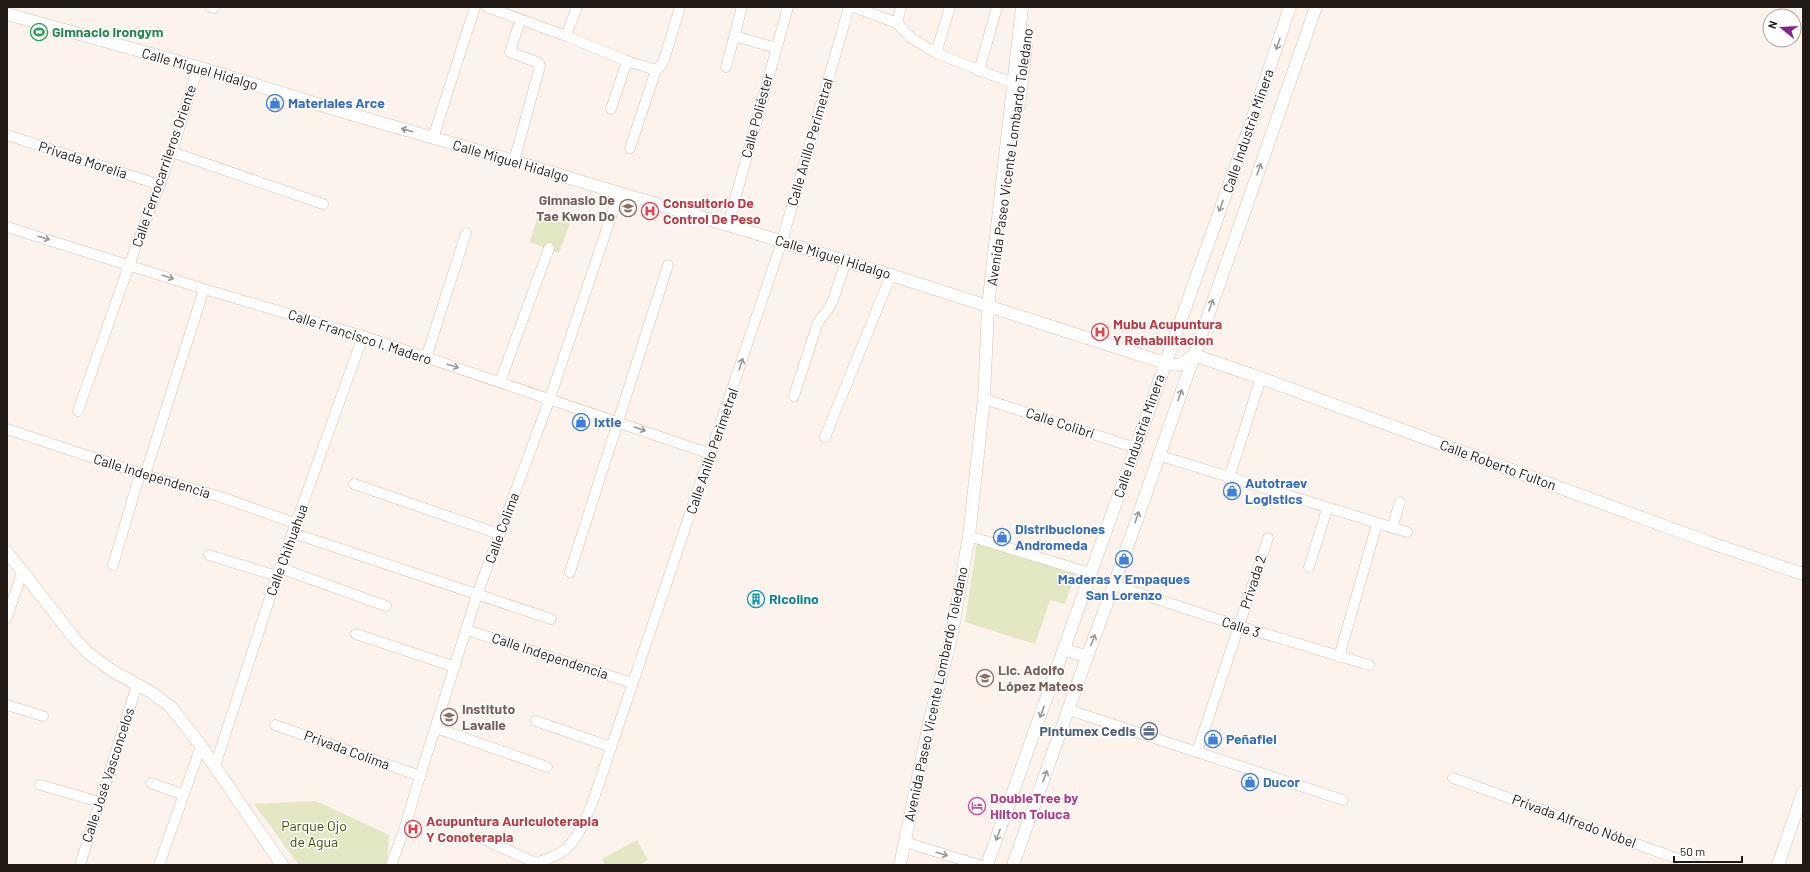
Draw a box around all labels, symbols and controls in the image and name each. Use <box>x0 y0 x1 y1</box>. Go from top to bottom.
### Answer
north arrow <box>1762 8 1802 48</box>
text: N <box>1765 19 1779 30</box>
sports icon: Gimnacio Irongym <box>29 22 49 42</box>
place label: Gimnacio Irongym <box>52 23 164 40</box>
street label: Avenida Paseo Vicente Lombardo Toledano <box>983 27 1036 287</box>
one-way arrow <box>1274 37 1281 50</box>
street label: Calle Miguel Hidalgo <box>140 44 260 93</box>
street label: Calle Industria Minera <box>1218 67 1277 195</box>
street label: Calle Poliéster <box>737 72 776 160</box>
street label: Calle Anillo Perimetral <box>783 76 836 208</box>
street label: Calle Ferrocarrileros Oriente <box>128 82 199 249</box>
shop icon: Materiales Arce <box>265 93 285 113</box>
place label: Materiales Arce <box>288 94 385 111</box>
one-way arrow <box>401 126 414 133</box>
street label: Calle Miguel Hidalgo <box>451 136 571 185</box>
street label: Privada Morelia <box>37 137 130 182</box>
one-way arrow <box>1255 164 1263 176</box>
place label: Gimnasio De Tae Kwon Do <box>536 191 615 224</box>
place label: Consultorio De Control De Peso <box>663 194 761 227</box>
school or university icon: Gimnasio De Tae Kwon Do <box>618 198 638 218</box>
one-way arrow <box>1217 200 1224 213</box>
hospital icon: Consultorio De Control De Peso <box>640 201 660 221</box>
street label: Calle Miguel Hidalgo <box>773 231 893 282</box>
one-way arrow <box>38 235 51 242</box>
one-way arrow <box>162 274 174 282</box>
one-way arrow <box>1208 299 1215 312</box>
street label: Calle Francisco I. Madero <box>286 305 434 368</box>
place label: Mubu Acupuntura Y Rehabilitacion <box>1113 315 1222 348</box>
hospital icon: Mubu Acupuntura Y Rehabilitacion <box>1090 322 1110 342</box>
one-way arrow <box>738 358 745 371</box>
one-way arrow <box>446 363 458 371</box>
street label: Calle Industria Minera <box>1109 372 1168 500</box>
street label: Calle Anillo Perimetral <box>682 386 741 516</box>
one-way arrow <box>1176 389 1184 401</box>
street label: Calle Colibrí <box>1024 403 1097 442</box>
shop icon: Ixtle <box>571 412 591 432</box>
place label: Ixtle <box>594 413 622 430</box>
one-way arrow <box>633 426 645 434</box>
street label: Calle Roberto Fulton <box>1438 436 1559 493</box>
street label: Calle Independencia <box>92 450 213 501</box>
place label: Autotraev Logistics <box>1245 474 1307 507</box>
shop icon: Autotraev Logistics <box>1222 481 1242 501</box>
street label: Calle Colima <box>481 490 522 565</box>
street label: Calle Chihuahua <box>262 502 311 598</box>
one-way arrow <box>1133 512 1141 524</box>
place label: Distribuciones Andromeda <box>1015 520 1105 553</box>
shop icon: Distribuciones Andromeda <box>992 527 1012 547</box>
shop icon: Maderas Y Empaques San Lorenzo <box>1114 549 1134 569</box>
street label: Privada 2 <box>1236 553 1269 611</box>
street label: Avenida Paseo Vicente Lombardo Toledano <box>900 565 971 823</box>
place label: Maderas Y Empaques San Lorenzo <box>1058 570 1190 603</box>
building icon: Ricolino <box>746 589 766 609</box>
place label: Ricolino <box>769 590 819 607</box>
street label: Calle 3 <box>1220 612 1263 641</box>
street label: Calle Independencia <box>490 629 611 682</box>
one-way arrow <box>1090 634 1098 646</box>
place label: Lic. Adolfo López Mateos <box>998 661 1083 694</box>
school or university icon: Lic. Adolfo López Mateos <box>975 668 995 688</box>
place label: Instituto Lavalle <box>462 700 515 733</box>
street label: Calle José Vasconcelos <box>78 705 137 845</box>
one-way arrow <box>1037 706 1045 718</box>
school or university icon: Instituto Lavalle <box>439 707 459 727</box>
office icon: Pintumex Cedis <box>1139 721 1159 741</box>
place label: Pintumex Cedis <box>1040 722 1136 739</box>
street label: Privada Colima <box>302 726 392 773</box>
shop icon: Peñafiel <box>1203 729 1223 749</box>
place label: Peñafiel <box>1226 730 1277 747</box>
one-way arrow <box>1042 770 1050 782</box>
shop icon: Ducor <box>1240 772 1260 792</box>
place label: Ducor <box>1263 773 1300 790</box>
place label: DoubleTree by Hilton Toluca <box>990 789 1078 822</box>
street label: Privada Alfredo Nóbel <box>1510 790 1638 851</box>
hotel icon: DoubleTree by Hilton Toluca <box>967 796 987 816</box>
place label: Acupuntura Auriculoterapia Y Conoterapia <box>426 812 599 845</box>
park label: Parque Ojo de Agua <box>281 817 347 850</box>
hospital icon: Acupuntura Auriculoterapia Y Conoterapia <box>403 819 423 839</box>
one-way arrow <box>993 828 1001 840</box>
scale bar <box>1674 838 1742 864</box>
text: 50 m <box>1680 844 1705 858</box>
one-way arrow <box>935 851 948 858</box>

